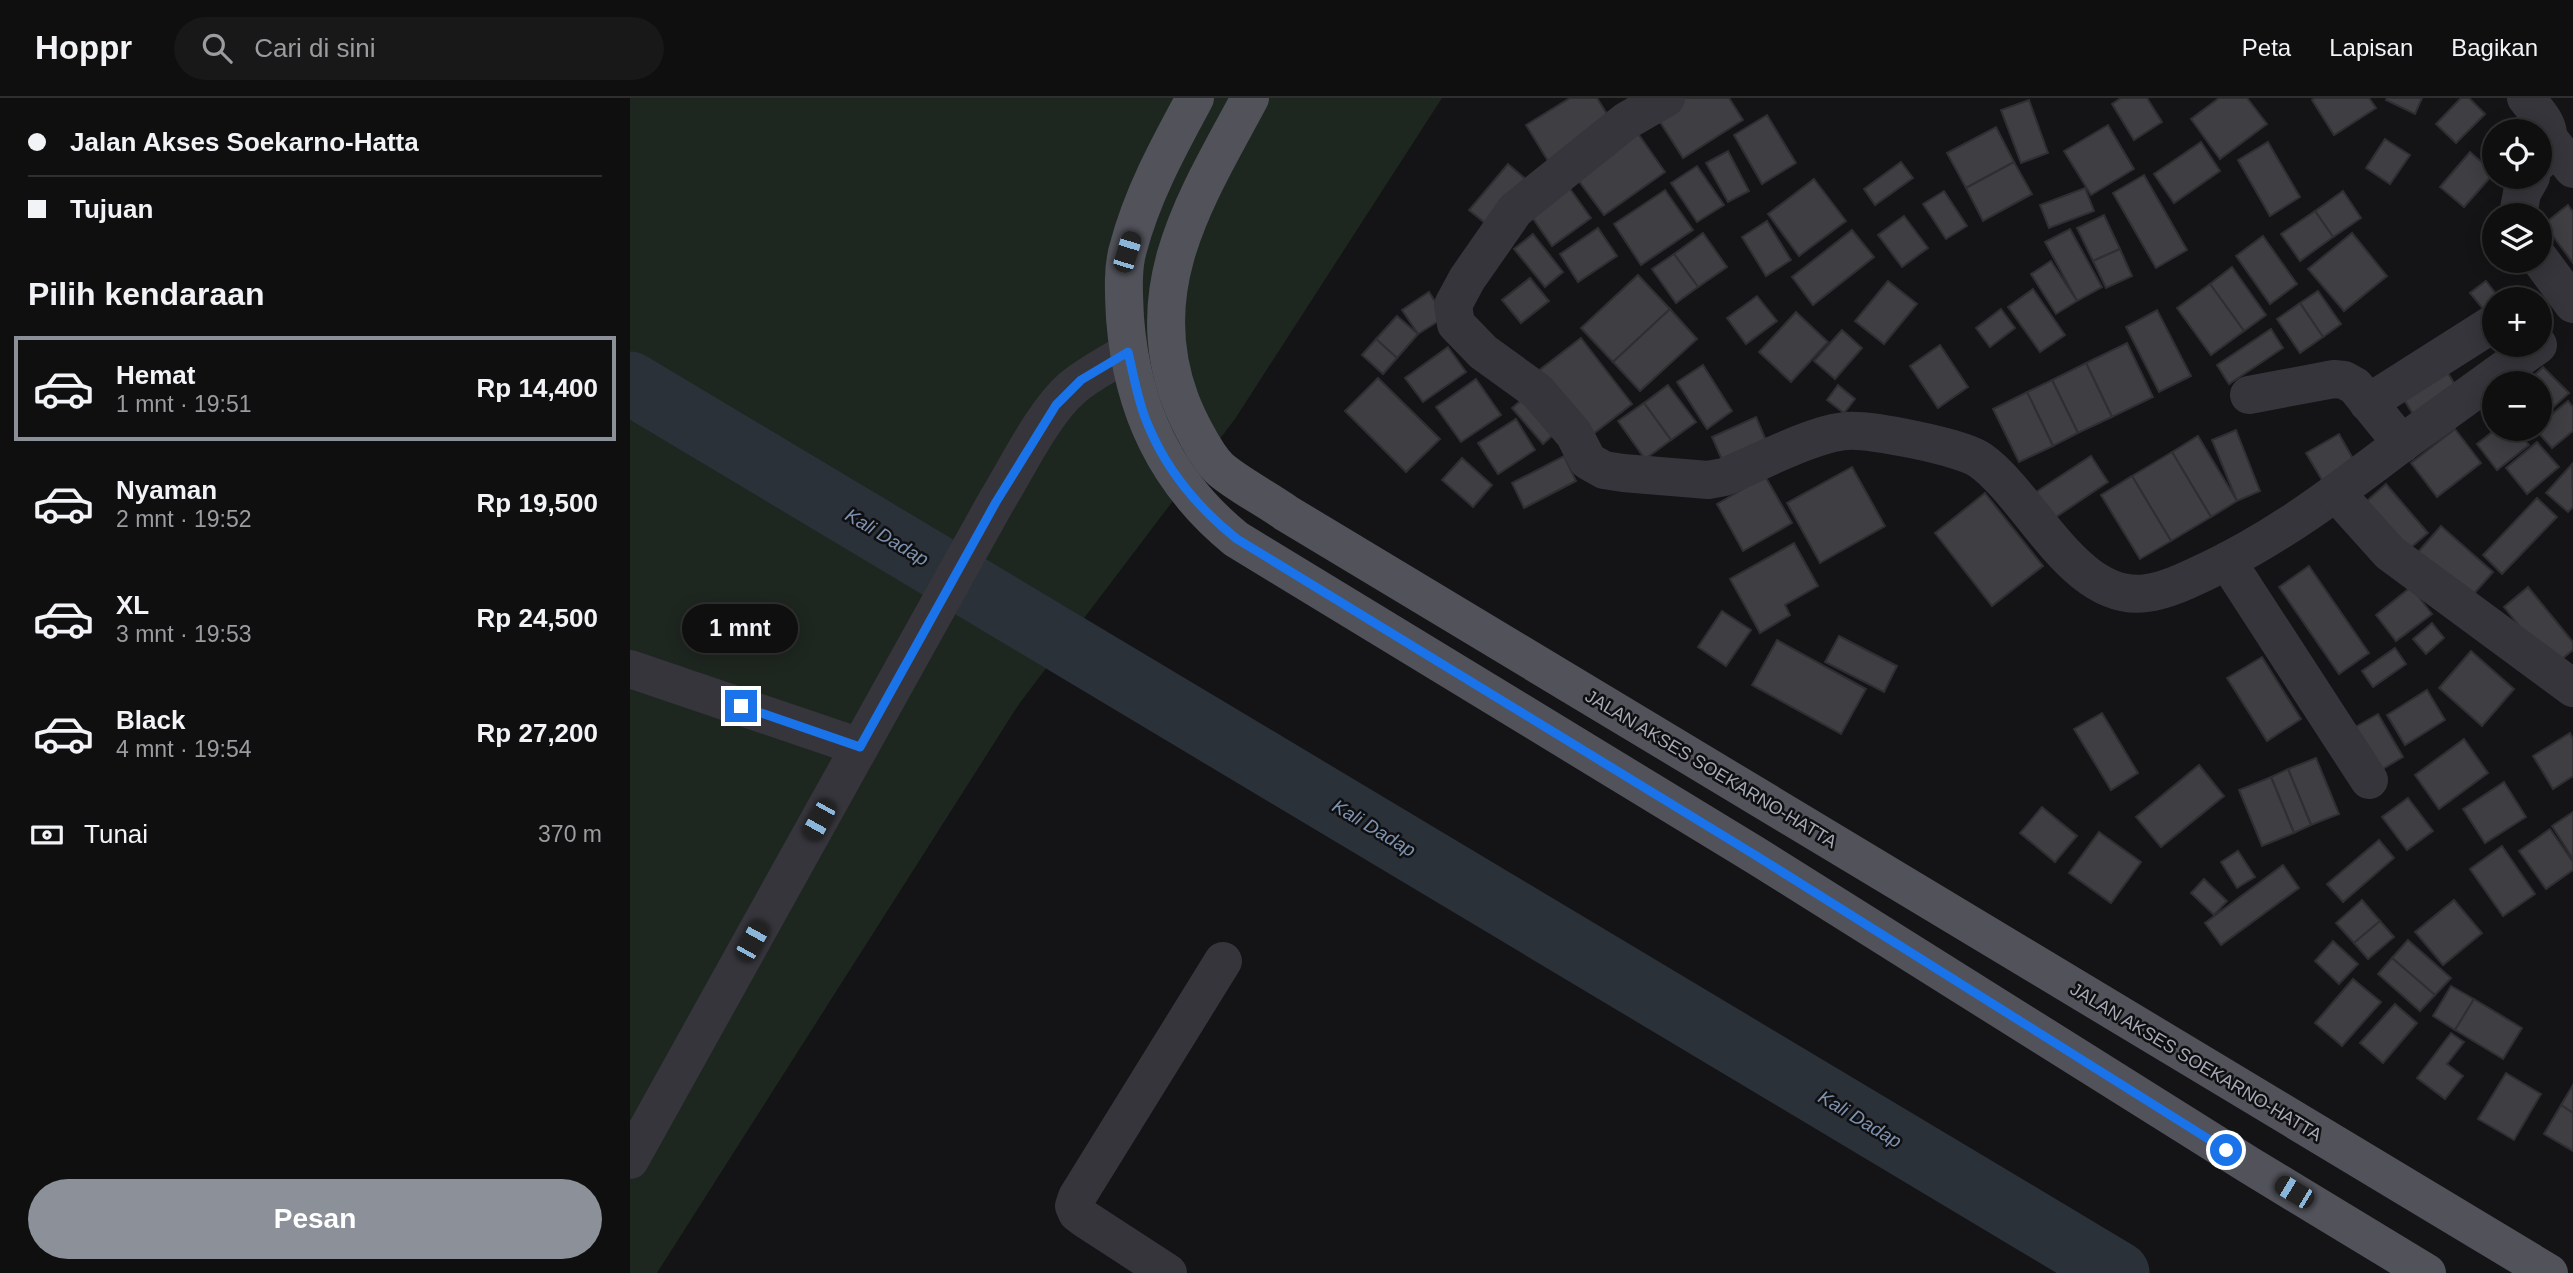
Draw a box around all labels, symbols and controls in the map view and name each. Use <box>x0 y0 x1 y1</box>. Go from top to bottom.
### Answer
search box <box>174 17 664 80</box>
text: Hoppr <box>35 29 132 66</box>
icon: search <box>198 29 236 67</box>
text: Cari di sini <box>254 33 376 63</box>
text: Peta <box>2242 34 2291 61</box>
text: Lapisan <box>2329 34 2413 61</box>
text: Bagikan <box>2451 34 2538 61</box>
map controls <box>2482 119 2552 441</box>
button: locate <box>2482 119 2552 189</box>
text: Jalan Akses Soekarno-Hatta <box>70 127 419 157</box>
text: Tujuan <box>70 194 153 224</box>
button: layers <box>2482 203 2552 273</box>
car <box>1111 229 1144 275</box>
text: Pilih kendaraan <box>28 276 265 312</box>
button: + <box>2482 287 2552 357</box>
icon: car <box>32 357 95 420</box>
text: Hemat <box>116 360 195 390</box>
button: − <box>2482 371 2552 441</box>
text: Rp 14,400 <box>477 373 598 403</box>
text: 1 mnt · 19:51 <box>116 391 252 417</box>
icon: car <box>32 472 95 535</box>
text: Nyaman <box>116 475 217 505</box>
text: Rp 19,500 <box>477 488 598 518</box>
water label: Kali Dadap <box>842 504 932 570</box>
text: 2 mnt · 19:52 <box>116 506 252 532</box>
icon: car <box>32 587 95 650</box>
text: XL <box>116 590 149 620</box>
text: Rp 24,500 <box>477 603 598 633</box>
callout: 1 mnt <box>683 604 799 654</box>
text: 1 mnt <box>709 615 771 641</box>
text: 3 mnt · 19:53 <box>116 621 252 647</box>
street label: JALAN AKSES SOEKARNO-HATTA <box>1582 686 1840 852</box>
route end <box>725 690 757 722</box>
icon: car <box>32 702 95 765</box>
text: Black <box>116 705 185 735</box>
text: Rp 27,200 <box>477 718 598 748</box>
text: 4 mnt · 19:54 <box>116 736 252 762</box>
water label: Kali Dadap <box>1329 795 1419 861</box>
car <box>800 797 839 843</box>
icon: cash <box>28 816 66 854</box>
text: Tunai <box>84 819 148 849</box>
text: 370 m <box>538 821 602 847</box>
car <box>733 918 772 964</box>
street label: JALAN AKSES SOEKARNO-HATTA <box>2067 979 2325 1145</box>
water label: Kali Dadap <box>1815 1086 1905 1152</box>
route start <box>2210 1134 2242 1166</box>
car <box>2271 1172 2318 1212</box>
button: Pesan <box>28 1179 602 1259</box>

